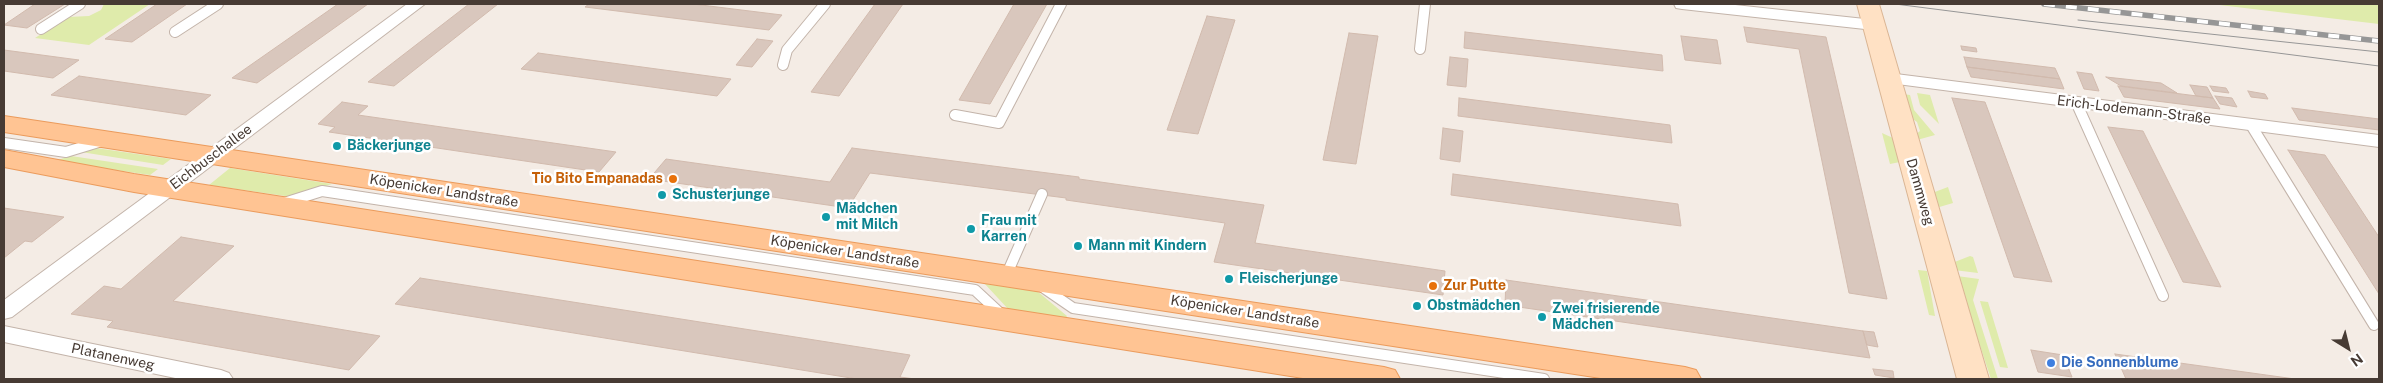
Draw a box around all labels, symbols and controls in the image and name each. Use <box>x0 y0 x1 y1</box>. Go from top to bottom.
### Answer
street label: Erich-Lodemann-Straße <box>2056 92 2212 128</box>
street label: Eichbuschallee <box>167 121 255 193</box>
place label: Bäckerjunge <box>347 138 431 154</box>
marker: Bäckerjunge <box>331 140 343 152</box>
street label: Dammweg <box>1902 157 1938 227</box>
street label: Köpenicker Landstraße <box>368 171 520 211</box>
place label: Tio Bito Empanadas <box>532 171 663 187</box>
marker: Tio Bito Empanadas <box>667 173 679 185</box>
place label: Schusterjunge <box>672 187 770 203</box>
marker: Schusterjunge <box>656 189 668 201</box>
place label: Mädchen mit Milch <box>836 201 898 233</box>
marker: Mädchen mit Milch <box>820 211 832 223</box>
place label: Frau mit Karren <box>981 213 1037 246</box>
marker: Frau mit Karren <box>965 223 977 235</box>
street label: Köpenicker Landstraße <box>769 232 921 272</box>
place label: Mann mit Kindern <box>1088 238 1207 254</box>
marker: Mann mit Kindern <box>1072 240 1084 252</box>
place label: Fleischerjunge <box>1239 271 1338 287</box>
marker: Fleischerjunge <box>1223 273 1235 285</box>
place label: Zur Putte <box>1443 278 1506 294</box>
marker: Zur Putte <box>1427 280 1439 292</box>
street label: Köpenicker Landstraße <box>1169 292 1321 332</box>
place label: Obstmädchen <box>1427 298 1520 314</box>
marker: Obstmädchen <box>1411 300 1423 312</box>
place label: Zwei frisierende Mädchen <box>1552 301 1660 334</box>
marker: Zwei frisierende Mädchen <box>1536 311 1548 323</box>
north arrow <box>2323 323 2373 373</box>
street label: Platanenweg <box>70 340 156 374</box>
text: N <box>2348 350 2366 370</box>
place label: Die Sonnenblume <box>2061 355 2179 371</box>
marker: Die Sonnenblume <box>2045 357 2057 369</box>

